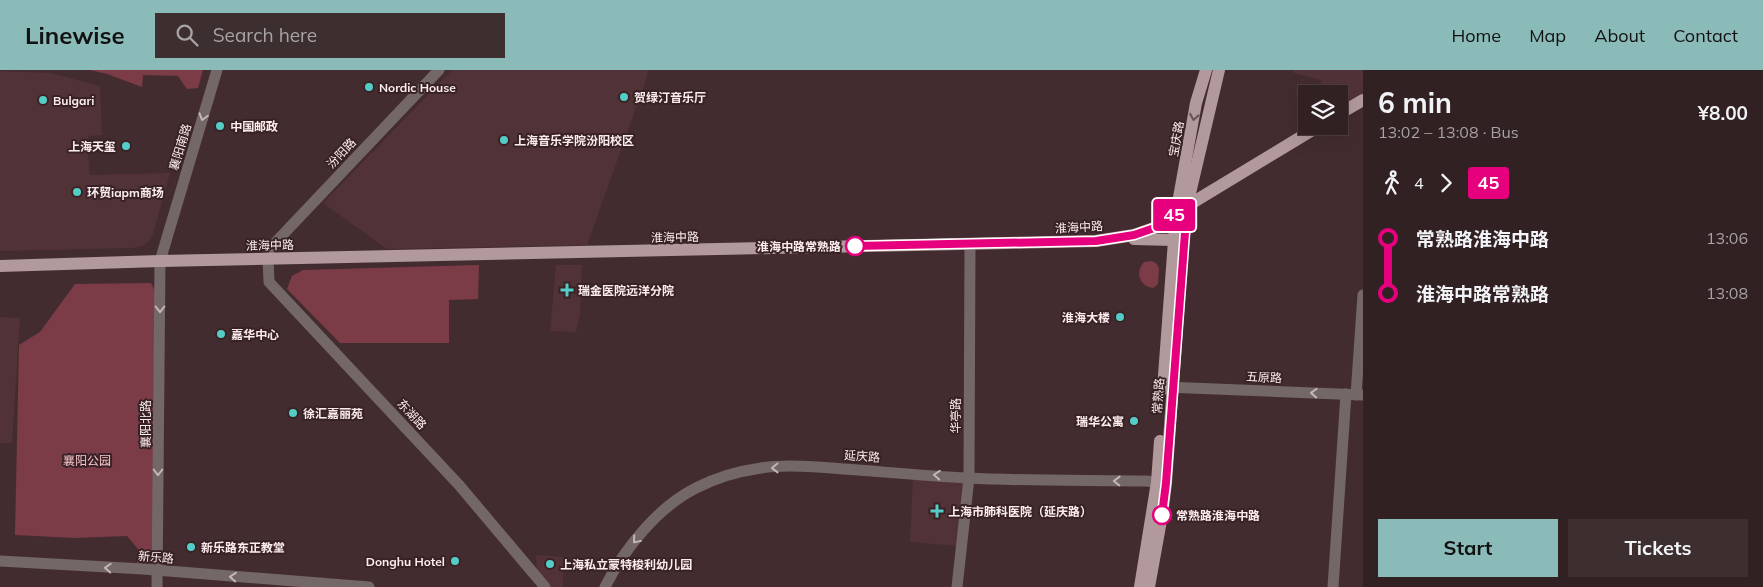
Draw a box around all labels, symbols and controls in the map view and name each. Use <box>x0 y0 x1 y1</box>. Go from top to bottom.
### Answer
search box <box>155 13 505 58</box>
text: Linewise <box>25 20 125 50</box>
icon: search <box>173 21 201 49</box>
text: Search here <box>213 23 317 47</box>
text: Home <box>1451 24 1501 47</box>
text: Map <box>1529 24 1566 47</box>
text: About <box>1594 24 1645 47</box>
text: Contact <box>1673 24 1738 47</box>
place label: Nordic House <box>379 80 456 95</box>
marker: Nordic House <box>363 81 375 93</box>
map controls <box>1298 85 1348 135</box>
button: layers <box>1298 85 1348 135</box>
text: 6 min <box>1378 85 1452 120</box>
place label: 贺绿汀音乐厅 <box>634 90 706 105</box>
marker: 贺绿汀音乐厅 <box>618 91 630 103</box>
place label: Bulgari <box>53 93 94 108</box>
marker: Bulgari <box>37 94 49 106</box>
text: ¥8.00 <box>1698 101 1748 125</box>
one-way arrow <box>199 112 209 120</box>
one-way arrow <box>1189 113 1199 122</box>
place label: 中国邮政 <box>230 119 278 134</box>
marker: 中国邮政 <box>214 120 226 132</box>
street label: 宝庆路 <box>1165 120 1187 158</box>
street label: 襄阳南路 <box>166 122 194 172</box>
text: 13:02 – 13:08 · Bus <box>1378 122 1519 142</box>
place label: 上海音乐学院汾阳校区 <box>514 133 634 148</box>
marker: 上海音乐学院汾阳校区 <box>498 134 510 146</box>
street label: 汾阳路 <box>323 135 359 171</box>
place label: 上海天玺 <box>68 139 116 154</box>
marker: 上海天玺 <box>120 140 132 152</box>
icon: walk <box>1378 169 1406 197</box>
icon: forward <box>1432 169 1460 197</box>
text: 45 <box>1478 171 1499 194</box>
text: 4 <box>1414 173 1424 193</box>
place label: 环贸iapm商场 <box>87 185 164 200</box>
marker: 环贸iapm商场 <box>71 186 83 198</box>
line badge: 45 <box>1152 199 1196 231</box>
text: 45 <box>1163 203 1185 226</box>
street label: 淮海中路 <box>1055 218 1103 236</box>
text: 常熟路淮海中路 <box>1416 227 1549 251</box>
text: 13:06 <box>1706 228 1748 248</box>
street label: 淮海中路 <box>651 229 699 245</box>
marker: 淮海中路常熟路 <box>845 236 865 256</box>
street label: 淮海中路 <box>246 237 294 253</box>
place label: 淮海中路常熟路 <box>757 239 841 254</box>
text: 淮海中路常熟路 <box>1416 282 1549 306</box>
marker: 瑞金医院远洋分院 <box>560 283 574 297</box>
place label: 瑞金医院远洋分院 <box>578 283 674 298</box>
text: 13:08 <box>1706 283 1748 303</box>
one-way arrow <box>155 306 165 314</box>
place label: 淮海大楼 <box>1062 310 1110 325</box>
marker: 淮海大楼 <box>1114 311 1126 323</box>
place label: 嘉华中心 <box>231 327 279 342</box>
marker: 嘉华中心 <box>215 328 227 340</box>
street label: 五原路 <box>1246 369 1282 385</box>
street label: 常熟路 <box>1149 378 1167 414</box>
one-way arrow <box>1310 387 1318 398</box>
street label: 东湖路 <box>394 396 430 432</box>
street label: 华亭路 <box>948 398 963 434</box>
street label: 襄阳北路 <box>138 400 153 448</box>
place label: 徐汇嘉丽苑 <box>303 406 363 421</box>
marker: 徐汇嘉丽苑 <box>287 407 299 419</box>
place label: 瑞华公寓 <box>1076 414 1124 429</box>
marker: 瑞华公寓 <box>1128 415 1140 427</box>
street label: 延庆路 <box>844 447 880 465</box>
park label: 襄阳公园 <box>63 453 111 468</box>
one-way arrow <box>771 462 779 473</box>
one-way arrow <box>153 468 164 476</box>
one-way arrow <box>933 470 941 481</box>
one-way arrow <box>1113 475 1121 486</box>
marker: 上海市肺科医院（延庆路） <box>930 504 944 518</box>
place label: 上海市肺科医院（延庆路） <box>948 504 1092 519</box>
marker: 常熟路淮海中路 <box>1152 505 1172 525</box>
place label: 常熟路淮海中路 <box>1176 508 1260 523</box>
button: Start <box>1378 519 1558 577</box>
button: Tickets <box>1568 519 1748 577</box>
one-way arrow <box>633 534 641 543</box>
place label: 新乐路东正教堂 <box>201 540 285 555</box>
marker: 新乐路东正教堂 <box>185 541 197 553</box>
street label: 新乐路 <box>137 548 175 566</box>
place label: Donghu Hotel <box>366 554 445 569</box>
marker: Donghu Hotel <box>449 555 461 567</box>
place label: 上海私立蒙特梭利幼儿园 <box>560 557 692 572</box>
marker: 上海私立蒙特梭利幼儿园 <box>544 558 556 570</box>
one-way arrow <box>104 562 112 573</box>
one-way arrow <box>229 571 237 582</box>

